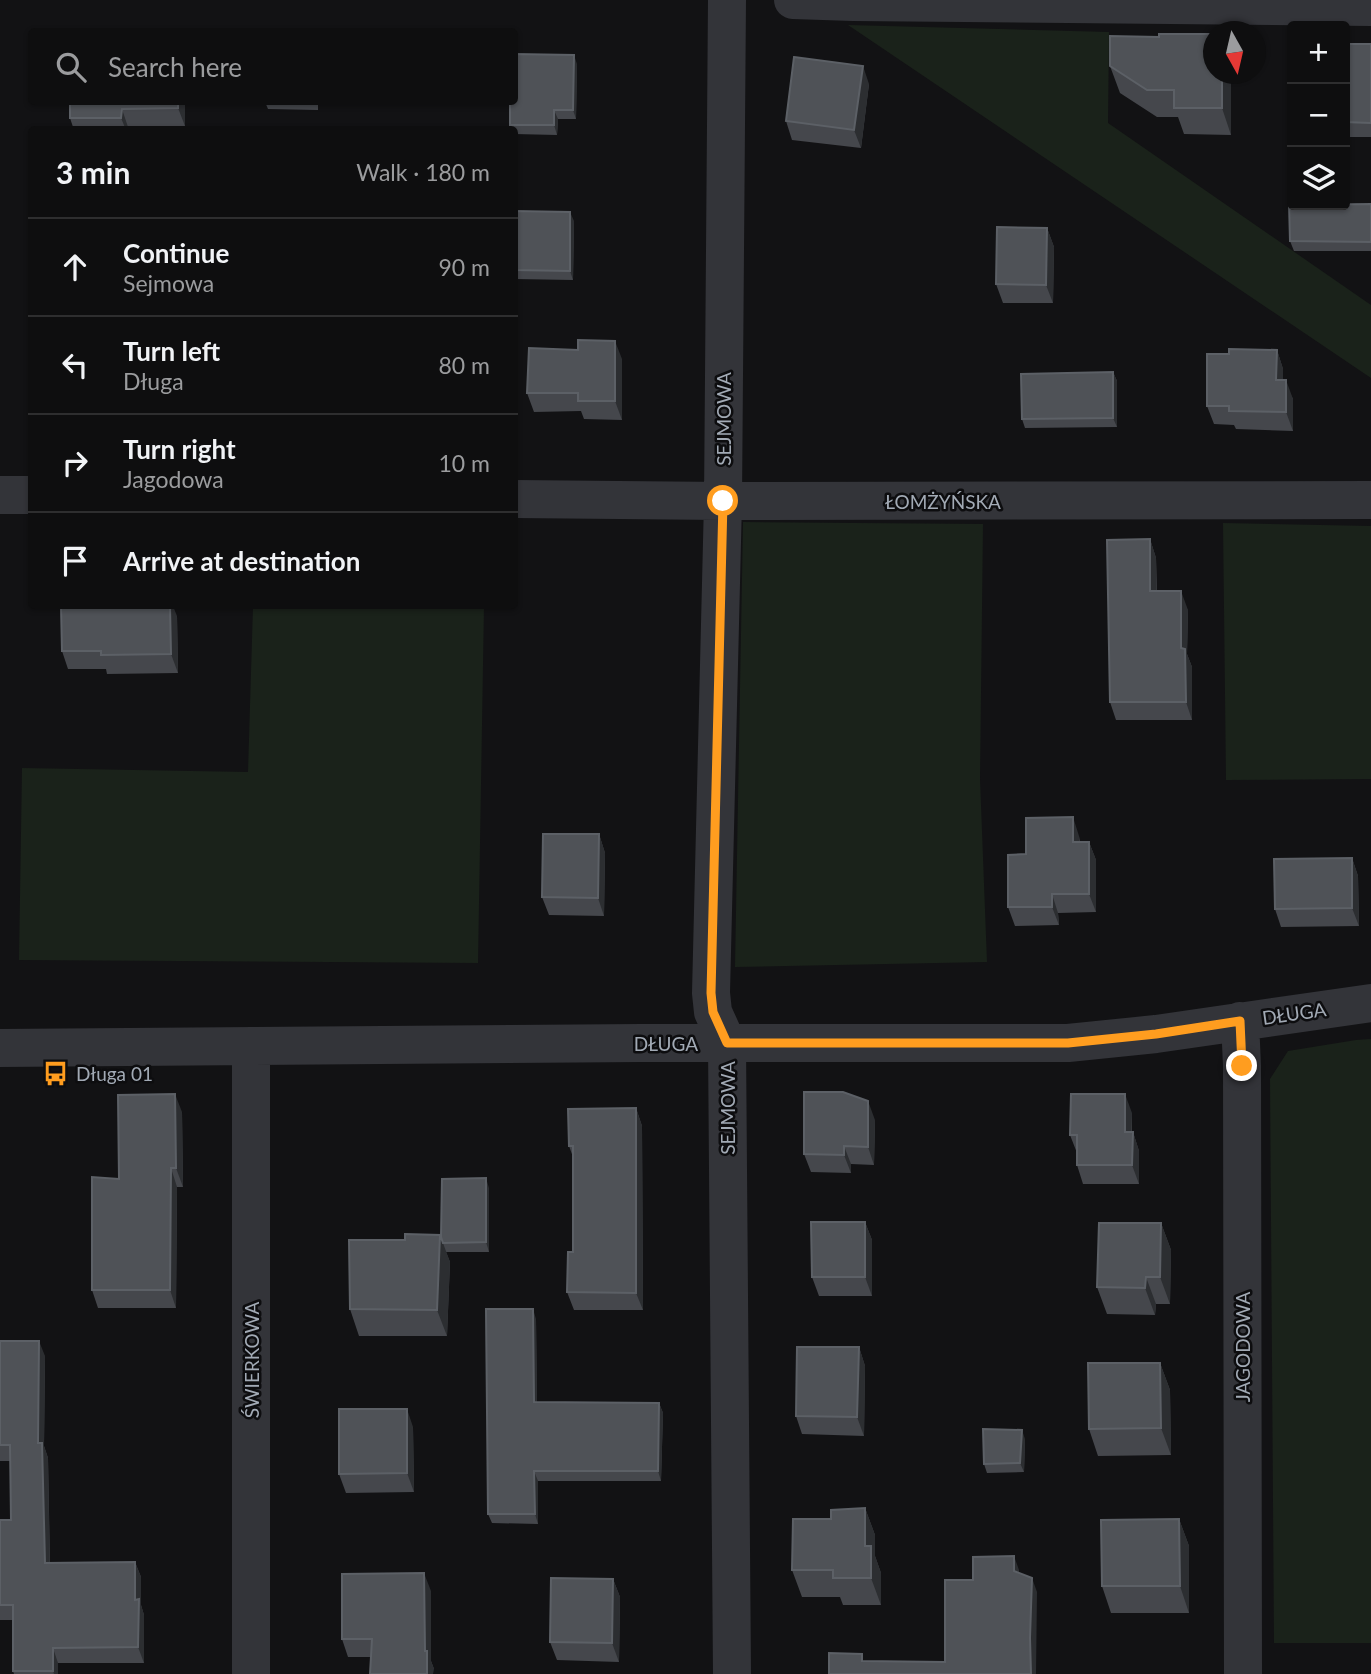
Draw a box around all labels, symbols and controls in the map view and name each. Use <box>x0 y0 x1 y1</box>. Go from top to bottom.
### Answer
north arrow <box>1203 21 1266 84</box>
map controls <box>1287 21 1350 210</box>
button: + <box>1287 21 1350 84</box>
search box <box>28 28 518 105</box>
icon: search <box>52 48 90 86</box>
text: Search here <box>108 51 242 83</box>
button: − <box>1287 84 1350 147</box>
button: layers <box>1287 147 1350 210</box>
text: 3 min <box>56 154 130 190</box>
text: Walk · 180 m <box>356 158 490 186</box>
text: Continue <box>123 237 229 269</box>
icon: ahead <box>56 248 94 286</box>
text: 90 m <box>439 253 490 281</box>
text: Sejmowa <box>123 269 214 297</box>
text: Turn left <box>123 335 220 367</box>
icon: left <box>56 346 94 384</box>
text: 80 m <box>439 351 490 379</box>
text: Długa <box>123 367 184 395</box>
street label: SEJMOWA <box>712 372 735 466</box>
text: Turn right <box>123 433 236 465</box>
icon: right <box>56 444 94 482</box>
text: 10 m <box>439 449 490 477</box>
text: Jagodowa <box>123 465 224 493</box>
route start <box>707 485 738 516</box>
street label: ŁOMŻYŃSKA <box>885 490 1001 513</box>
icon: arrive <box>56 542 94 580</box>
text: Arrive at destination <box>123 545 360 577</box>
street label: DŁUGA <box>1261 997 1328 1029</box>
street label: DŁUGA <box>634 1032 698 1055</box>
route end <box>1226 1050 1257 1081</box>
bus stop icon: Długa 01 <box>42 1059 70 1087</box>
street label: SEJMOWA <box>716 1061 739 1155</box>
place label: Długa 01 <box>76 1062 153 1085</box>
street label: JAGODOWA <box>1231 1292 1254 1402</box>
street label: ŚWIERKOWA <box>240 1302 263 1418</box>

